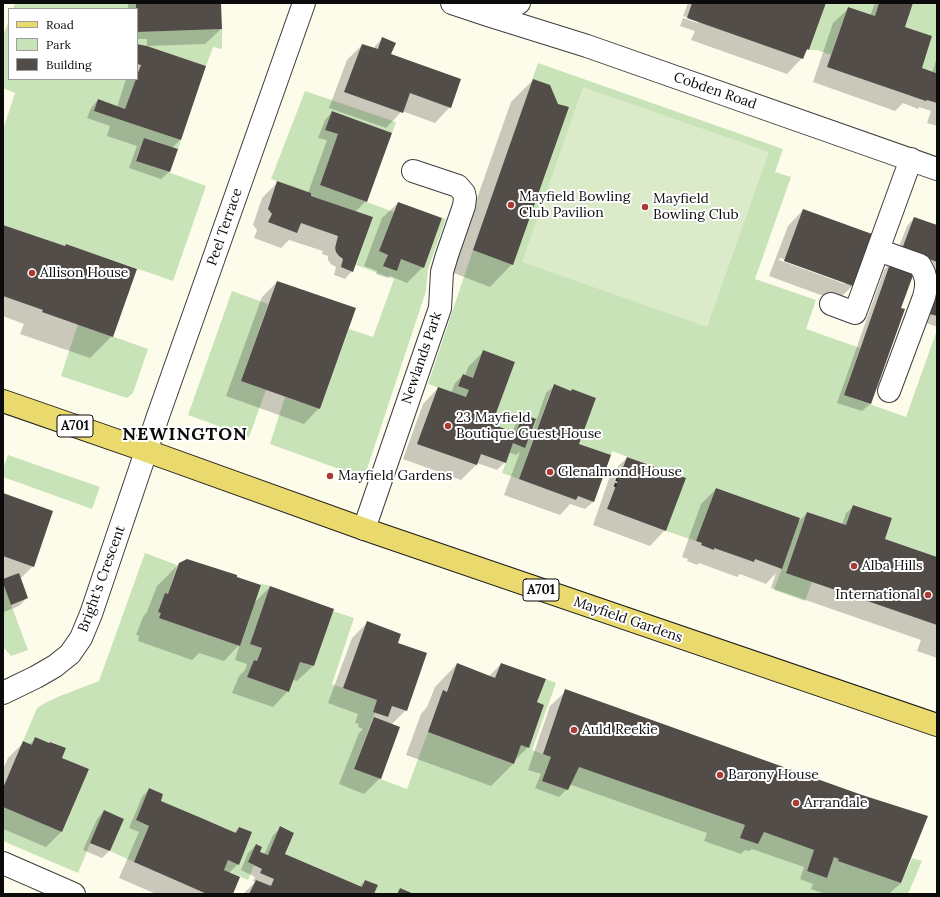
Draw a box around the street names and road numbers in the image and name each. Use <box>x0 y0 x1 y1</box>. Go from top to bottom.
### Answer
street label: Cobden Road <box>671 69 759 113</box>
street label: Peel Terrace <box>204 186 246 268</box>
street label: Newlands Park <box>398 310 446 406</box>
road number: A701 <box>57 415 93 437</box>
street label: Bright's Crescent <box>75 524 129 634</box>
road number: A701 <box>523 579 559 601</box>
street label: Mayfield Gardens <box>571 593 685 647</box>

